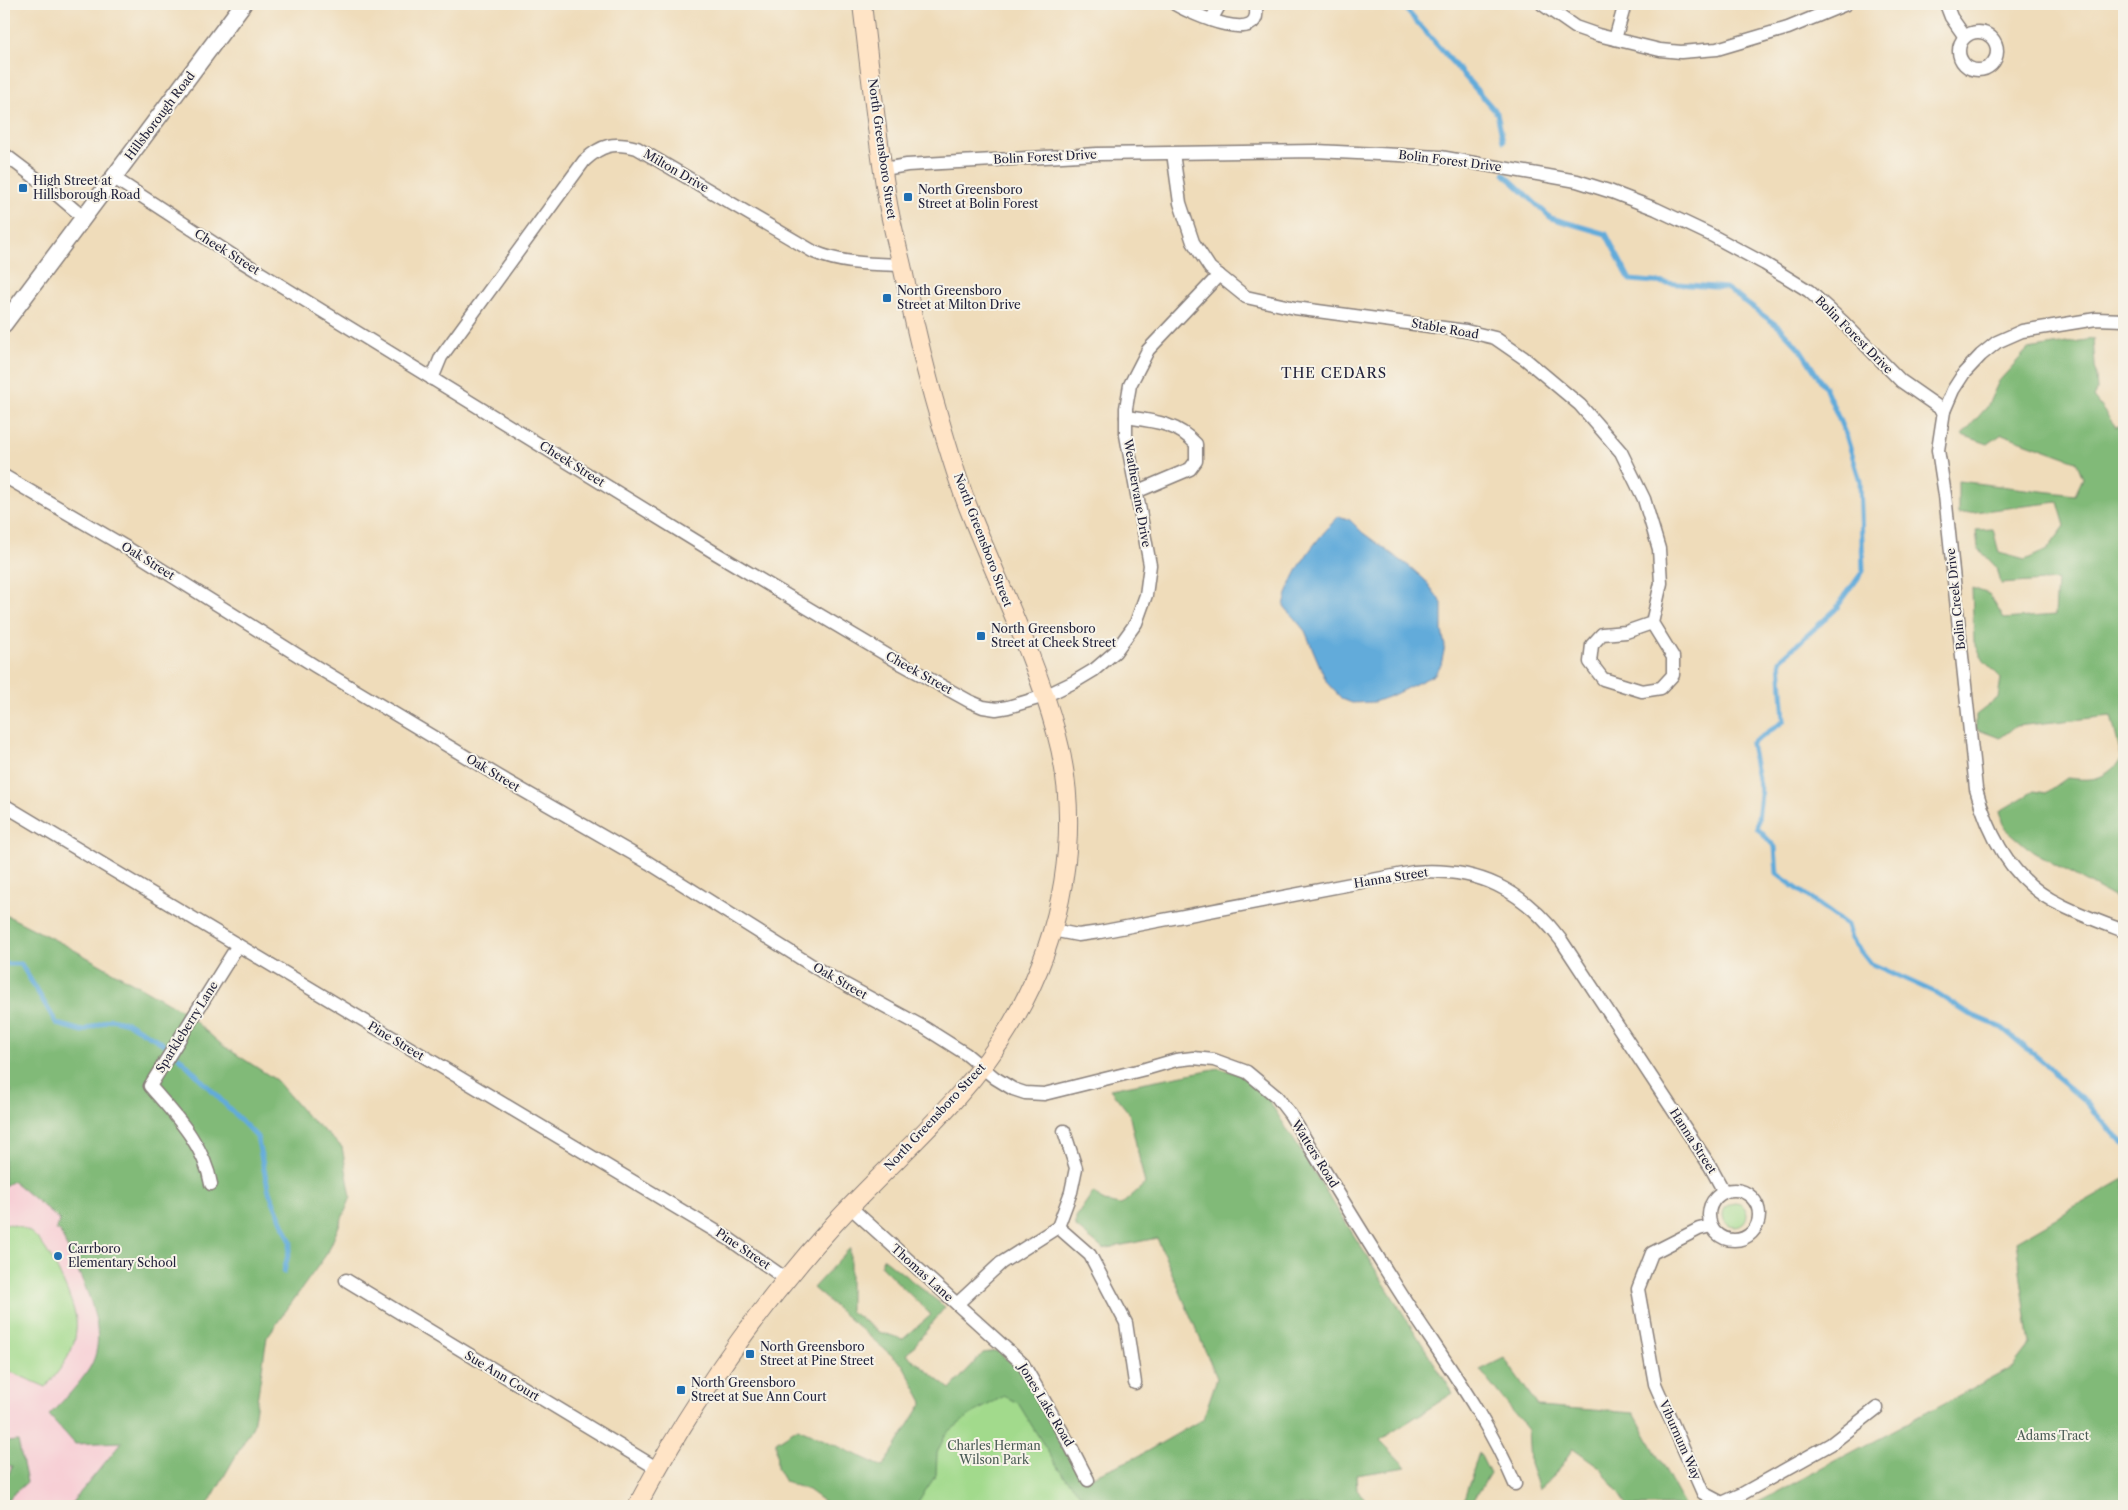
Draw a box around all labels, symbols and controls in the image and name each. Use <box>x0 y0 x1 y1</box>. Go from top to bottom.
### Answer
street label: Hillsborough Road <box>121 68 198 163</box>
street label: North Greensboro Street <box>865 78 900 221</box>
street label: Milton Drive <box>641 146 712 195</box>
street label: Bolin Forest Drive <box>993 146 1097 167</box>
street label: Bolin Forest Drive <box>1398 147 1503 174</box>
place label: High Street at Hillsborough Road <box>33 173 141 202</box>
marker: High Street at Hillsborough Road <box>17 182 29 194</box>
place label: North Greensboro Street at Bolin Forest <box>918 182 1039 211</box>
marker: North Greensboro Street at Bolin Forest <box>902 191 914 203</box>
street label: Cheek Street <box>192 226 263 278</box>
place label: North Greensboro Street at Milton Drive <box>897 283 1021 312</box>
marker: North Greensboro Street at Milton Drive <box>881 292 893 304</box>
street label: Bolin Forest Drive <box>1812 293 1897 377</box>
street label: Stable Road <box>1410 315 1481 342</box>
district label: THE CEDARS <box>1281 364 1387 382</box>
street label: Weathervane Drive <box>1120 437 1154 549</box>
street label: Cheek Street <box>537 438 608 490</box>
street label: North Greensboro Street <box>951 471 1016 609</box>
street label: Oak Street <box>119 538 178 583</box>
street label: Bolin Creek Drive <box>1943 547 1968 651</box>
place label: North Greensboro Street at Cheek Street <box>991 621 1117 650</box>
marker: North Greensboro Street at Cheek Street <box>975 630 987 642</box>
street label: Cheek Street <box>883 648 956 697</box>
street label: Oak Street <box>464 751 524 795</box>
street label: Hanna Street <box>1353 864 1430 891</box>
street label: Oak Street <box>810 959 871 1002</box>
street label: Sparkleberry Lane <box>152 978 221 1075</box>
street label: Pine Street <box>365 1018 428 1064</box>
street label: North Greensboro Street <box>881 1059 989 1174</box>
street label: Hanna Street <box>1667 1105 1721 1177</box>
street label: Watters Road <box>1288 1116 1342 1191</box>
street label: Pine Street <box>713 1225 774 1273</box>
place label: Carrboro Elementary School <box>68 1241 177 1270</box>
street label: Thomas Lane <box>888 1241 957 1305</box>
marker: Carrboro Elementary School <box>52 1250 64 1262</box>
place label: North Greensboro Street at Pine Street <box>760 1339 875 1368</box>
street label: Sue Ann Court <box>462 1347 543 1404</box>
marker: North Greensboro Street at Pine Street <box>744 1348 756 1360</box>
street label: Jones Lake Road <box>1015 1359 1078 1450</box>
place label: North Greensboro Street at Sue Ann Court <box>691 1375 827 1404</box>
marker: North Greensboro Street at Sue Ann Court <box>675 1384 687 1396</box>
street label: Viburnum Way <box>1656 1397 1705 1482</box>
park label: Adams Tract <box>2016 1428 2090 1443</box>
park label: Charles Herman Wilson Park <box>947 1438 1041 1467</box>

